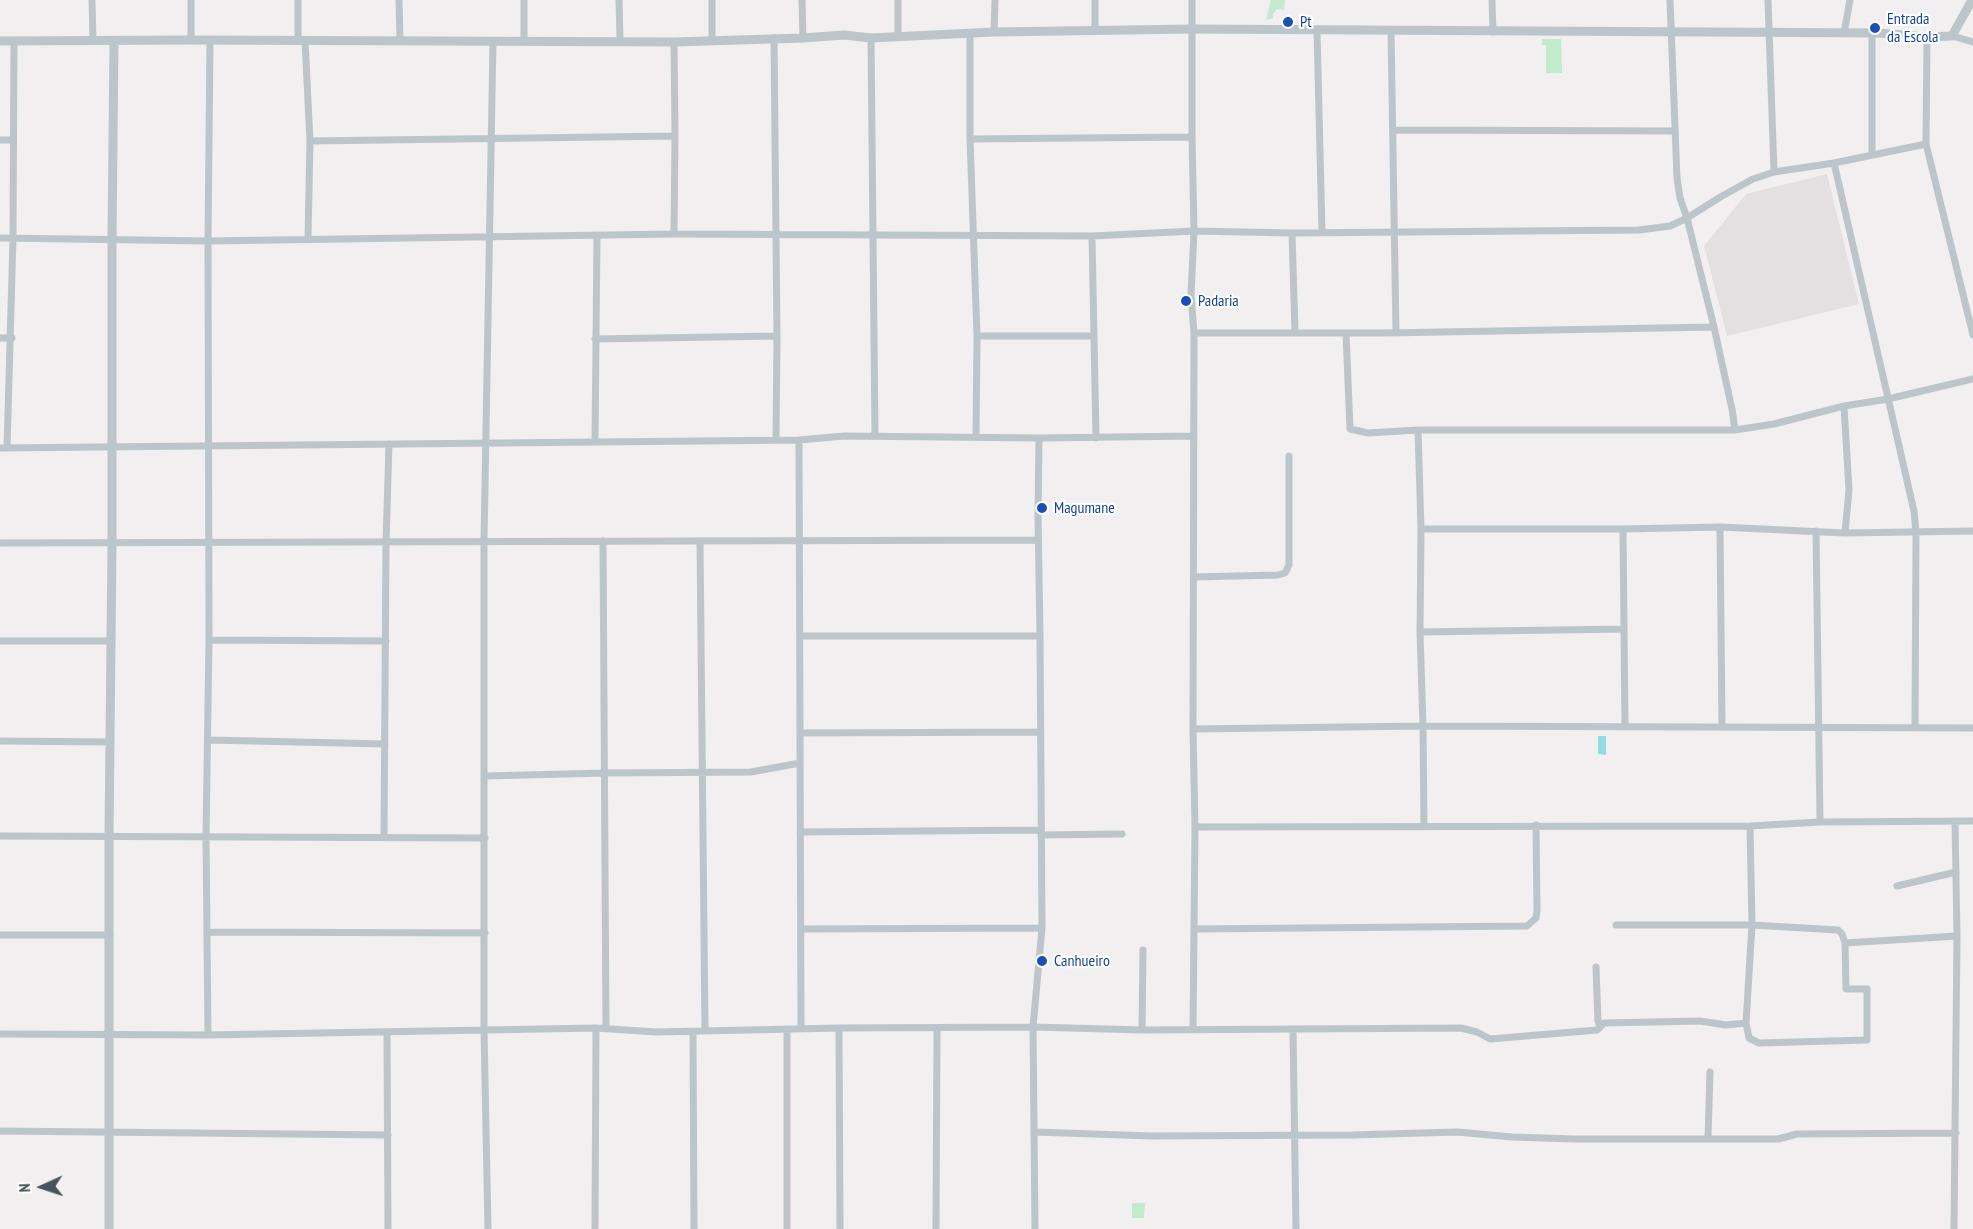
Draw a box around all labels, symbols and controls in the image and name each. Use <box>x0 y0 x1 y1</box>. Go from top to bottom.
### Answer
place label: Entrada da Escola <box>1887 9 1938 47</box>
place label: Pt <box>1300 12 1312 32</box>
marker: Pt <box>1281 15 1295 29</box>
marker: Entrada da Escola <box>1868 21 1882 35</box>
place label: Padaria <box>1198 291 1239 311</box>
marker: Padaria <box>1179 294 1193 308</box>
place label: Magumane <box>1054 498 1115 518</box>
marker: Magumane <box>1035 501 1049 515</box>
place label: Canhueiro <box>1054 951 1110 971</box>
marker: Canhueiro <box>1035 954 1049 968</box>
north arrow <box>12 1157 72 1217</box>
text: N <box>14 1183 34 1193</box>

